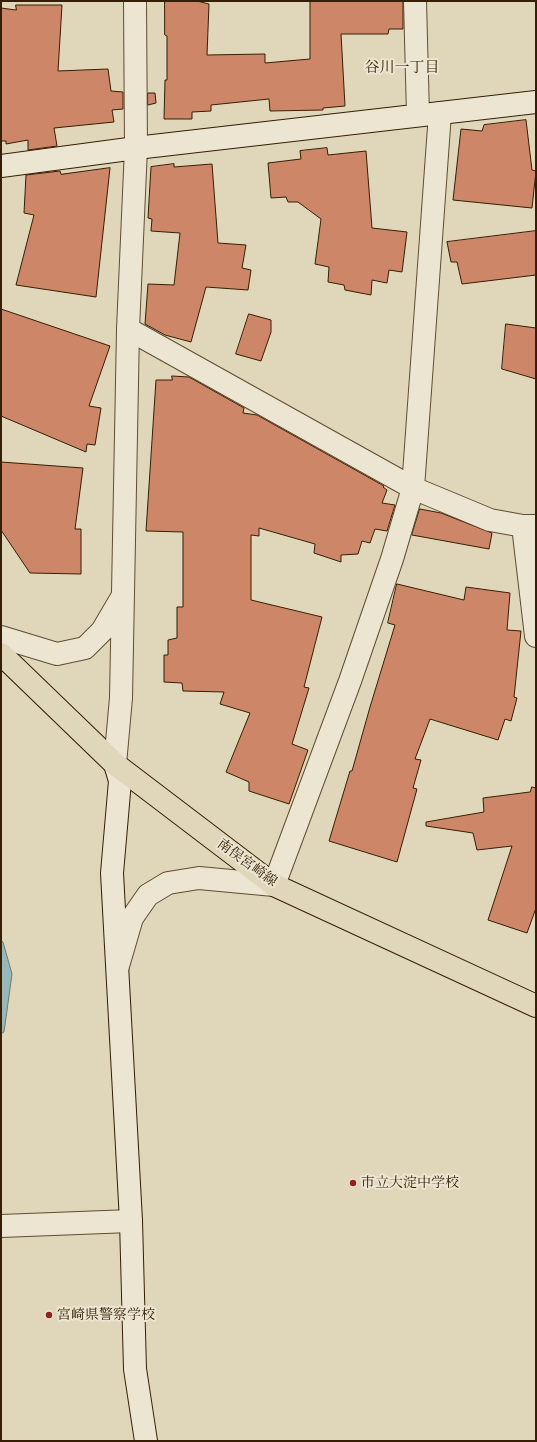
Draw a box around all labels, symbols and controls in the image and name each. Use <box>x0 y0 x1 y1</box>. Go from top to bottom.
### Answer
district label: 谷川一丁目 <box>365 59 439 77</box>
street label: 南俣宮崎線 <box>214 836 280 890</box>
place label: 市立大淀中学校 <box>361 1175 459 1191</box>
marker: 市立大淀中学校 <box>348 1178 358 1188</box>
place label: 宮崎県警察学校 <box>57 1307 155 1323</box>
marker: 宮崎県警察学校 <box>44 1310 54 1320</box>

